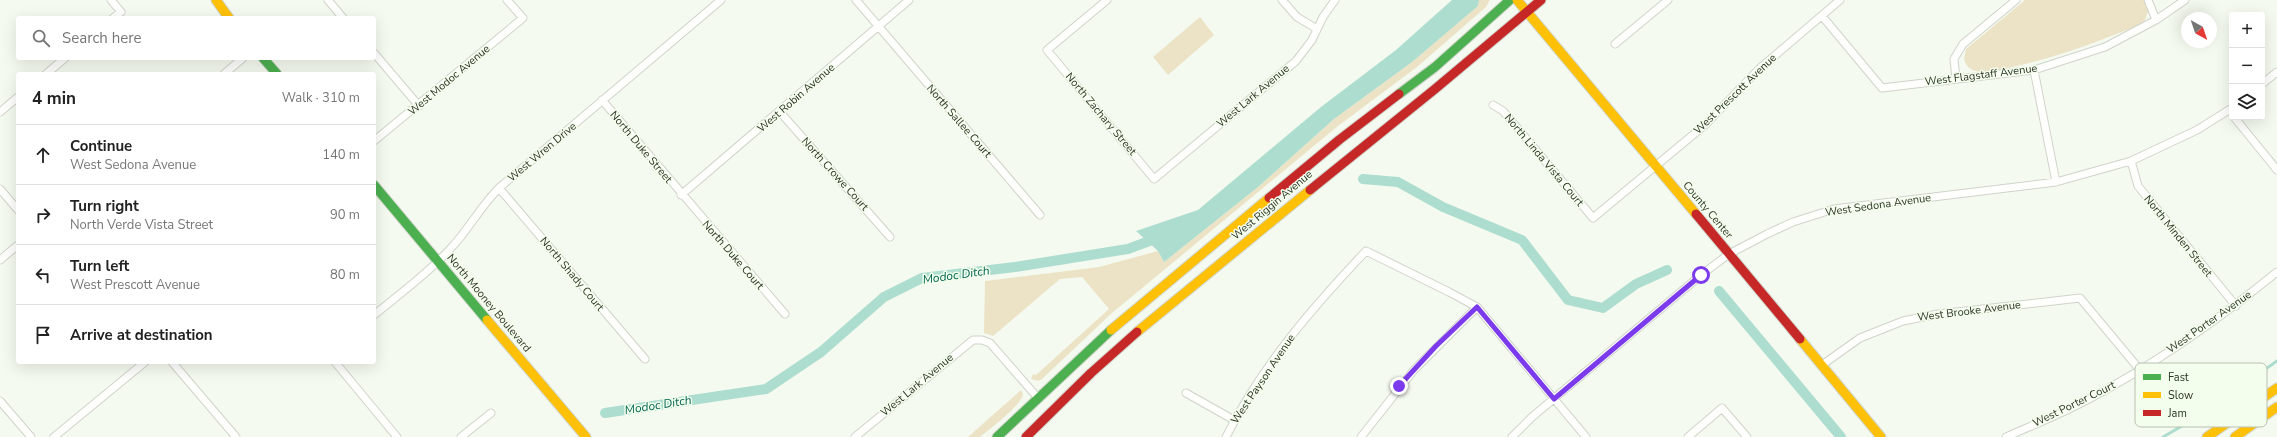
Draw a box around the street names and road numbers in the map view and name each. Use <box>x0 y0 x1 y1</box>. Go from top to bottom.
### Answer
street label: West Modoc Avenue <box>405 41 493 119</box>
street label: West Prescott Avenue <box>1690 50 1780 138</box>
street label: West Robin Avenue <box>754 60 838 136</box>
street label: West Lark Avenue <box>1213 61 1293 131</box>
street label: West Flagstaff Avenue <box>1924 61 2038 89</box>
street label: North Zachary Street <box>1062 70 1140 159</box>
street label: North Sallee Court <box>923 81 995 161</box>
street label: North Duke Street <box>606 108 676 186</box>
street label: North Linda Vista Court <box>1501 111 1587 210</box>
street label: West Wren Drive <box>504 119 580 185</box>
street label: North Crowe Court <box>798 134 872 214</box>
street label: West Riggin Avenue <box>1228 167 1316 243</box>
street label: County Center <box>1680 178 1736 242</box>
street label: West Sedona Avenue <box>1824 190 1932 220</box>
street label: North Minden Street <box>2140 192 2216 280</box>
street label: North Duke Court <box>699 217 767 293</box>
street label: North Shady Court <box>537 234 608 314</box>
street label: North Mooney Boulevard <box>443 251 535 355</box>
street label: West Porter Avenue <box>2164 287 2254 357</box>
street label: West Brooke Avenue <box>1916 297 2022 325</box>
street label: West Payson Avenue <box>1227 331 1299 427</box>
street label: West Lark Avenue <box>877 350 957 420</box>
street label: West Porter Court <box>2030 377 2118 430</box>

